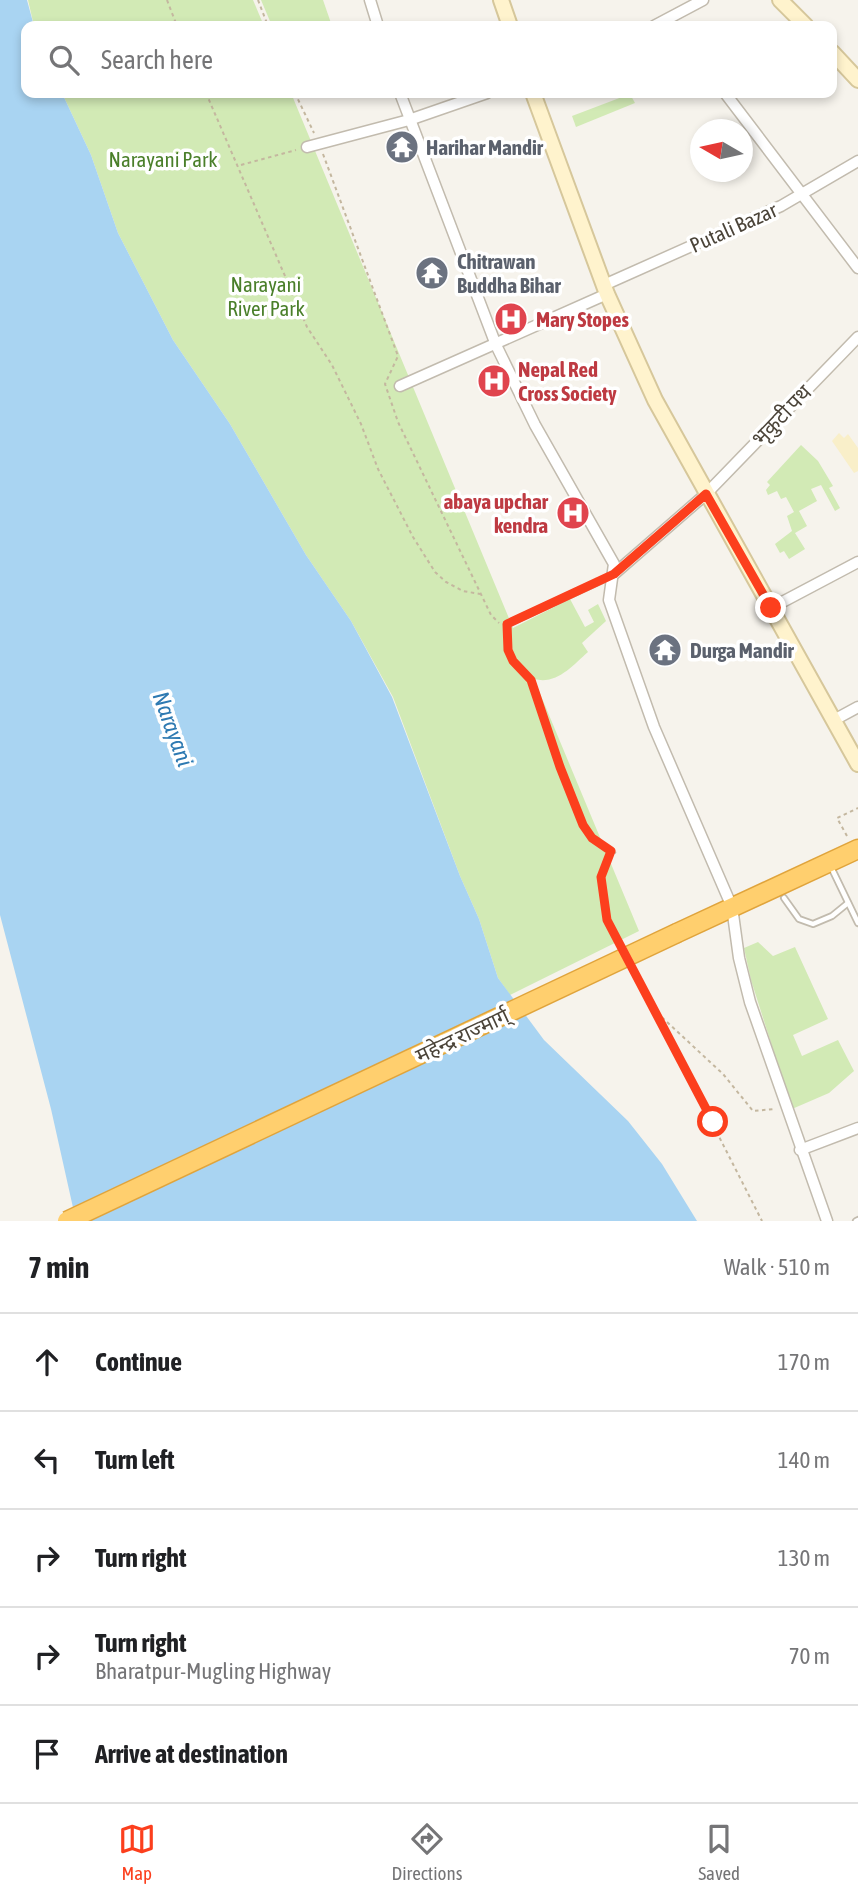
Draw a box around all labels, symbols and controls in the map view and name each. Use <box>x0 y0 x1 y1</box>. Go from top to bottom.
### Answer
search box <box>21 21 837 98</box>
icon: search <box>45 41 83 79</box>
text: Search here <box>101 45 213 75</box>
north arrow <box>690 119 753 182</box>
temple icon: Harihar Mandir <box>383 128 421 166</box>
place label: Harihar Mandir <box>426 135 544 159</box>
park label: Narayani Park <box>109 147 217 171</box>
street label: Putali Bazar <box>686 197 781 257</box>
place label: Chitrawan Buddha Bihar <box>457 249 562 297</box>
temple icon: Chitrawan Buddha Bihar <box>413 254 451 292</box>
park label: Narayani River Park <box>227 272 305 320</box>
hospital icon: Mary Stopes <box>492 300 530 338</box>
place label: Mary Stopes <box>536 307 630 331</box>
place label: Nepal Red Cross Society <box>518 357 617 405</box>
hospital icon: Nepal Red Cross Society <box>475 362 513 400</box>
street label: भृकुटी पथ <box>746 379 818 452</box>
place label: abaya upchar kendra <box>443 489 549 537</box>
hospital icon: abaya upchar kendra <box>554 494 592 532</box>
route end <box>755 592 786 623</box>
temple icon: Durga Mandir <box>646 631 684 669</box>
place label: Durga Mandir <box>690 638 795 662</box>
water label: Narayani <box>148 688 198 770</box>
street label: महेन्द्र राज्मार्ग् <box>412 1002 516 1069</box>
route start <box>697 1106 728 1137</box>
text: 7 min <box>28 1250 89 1284</box>
text: Walk · 510 m <box>724 1254 830 1280</box>
icon: ahead <box>28 1343 66 1381</box>
text: Continue <box>95 1347 182 1377</box>
text: 170 m <box>778 1349 830 1375</box>
icon: left <box>28 1441 66 1479</box>
text: Turn left <box>95 1445 175 1475</box>
text: 140 m <box>778 1447 830 1473</box>
icon: right <box>28 1539 66 1577</box>
text: Turn right <box>95 1543 186 1573</box>
text: 130 m <box>778 1545 830 1571</box>
text: Turn right <box>95 1628 186 1658</box>
icon: right <box>28 1637 66 1675</box>
text: 70 m <box>789 1643 830 1669</box>
text: Bharatpur-Mugling Highway <box>95 1658 331 1684</box>
icon: arrive <box>28 1735 66 1773</box>
text: Arrive at destination <box>95 1739 288 1769</box>
tab: Map <box>118 1820 156 1884</box>
tab: Directions <box>392 1820 462 1884</box>
tab: Saved <box>698 1820 740 1884</box>

